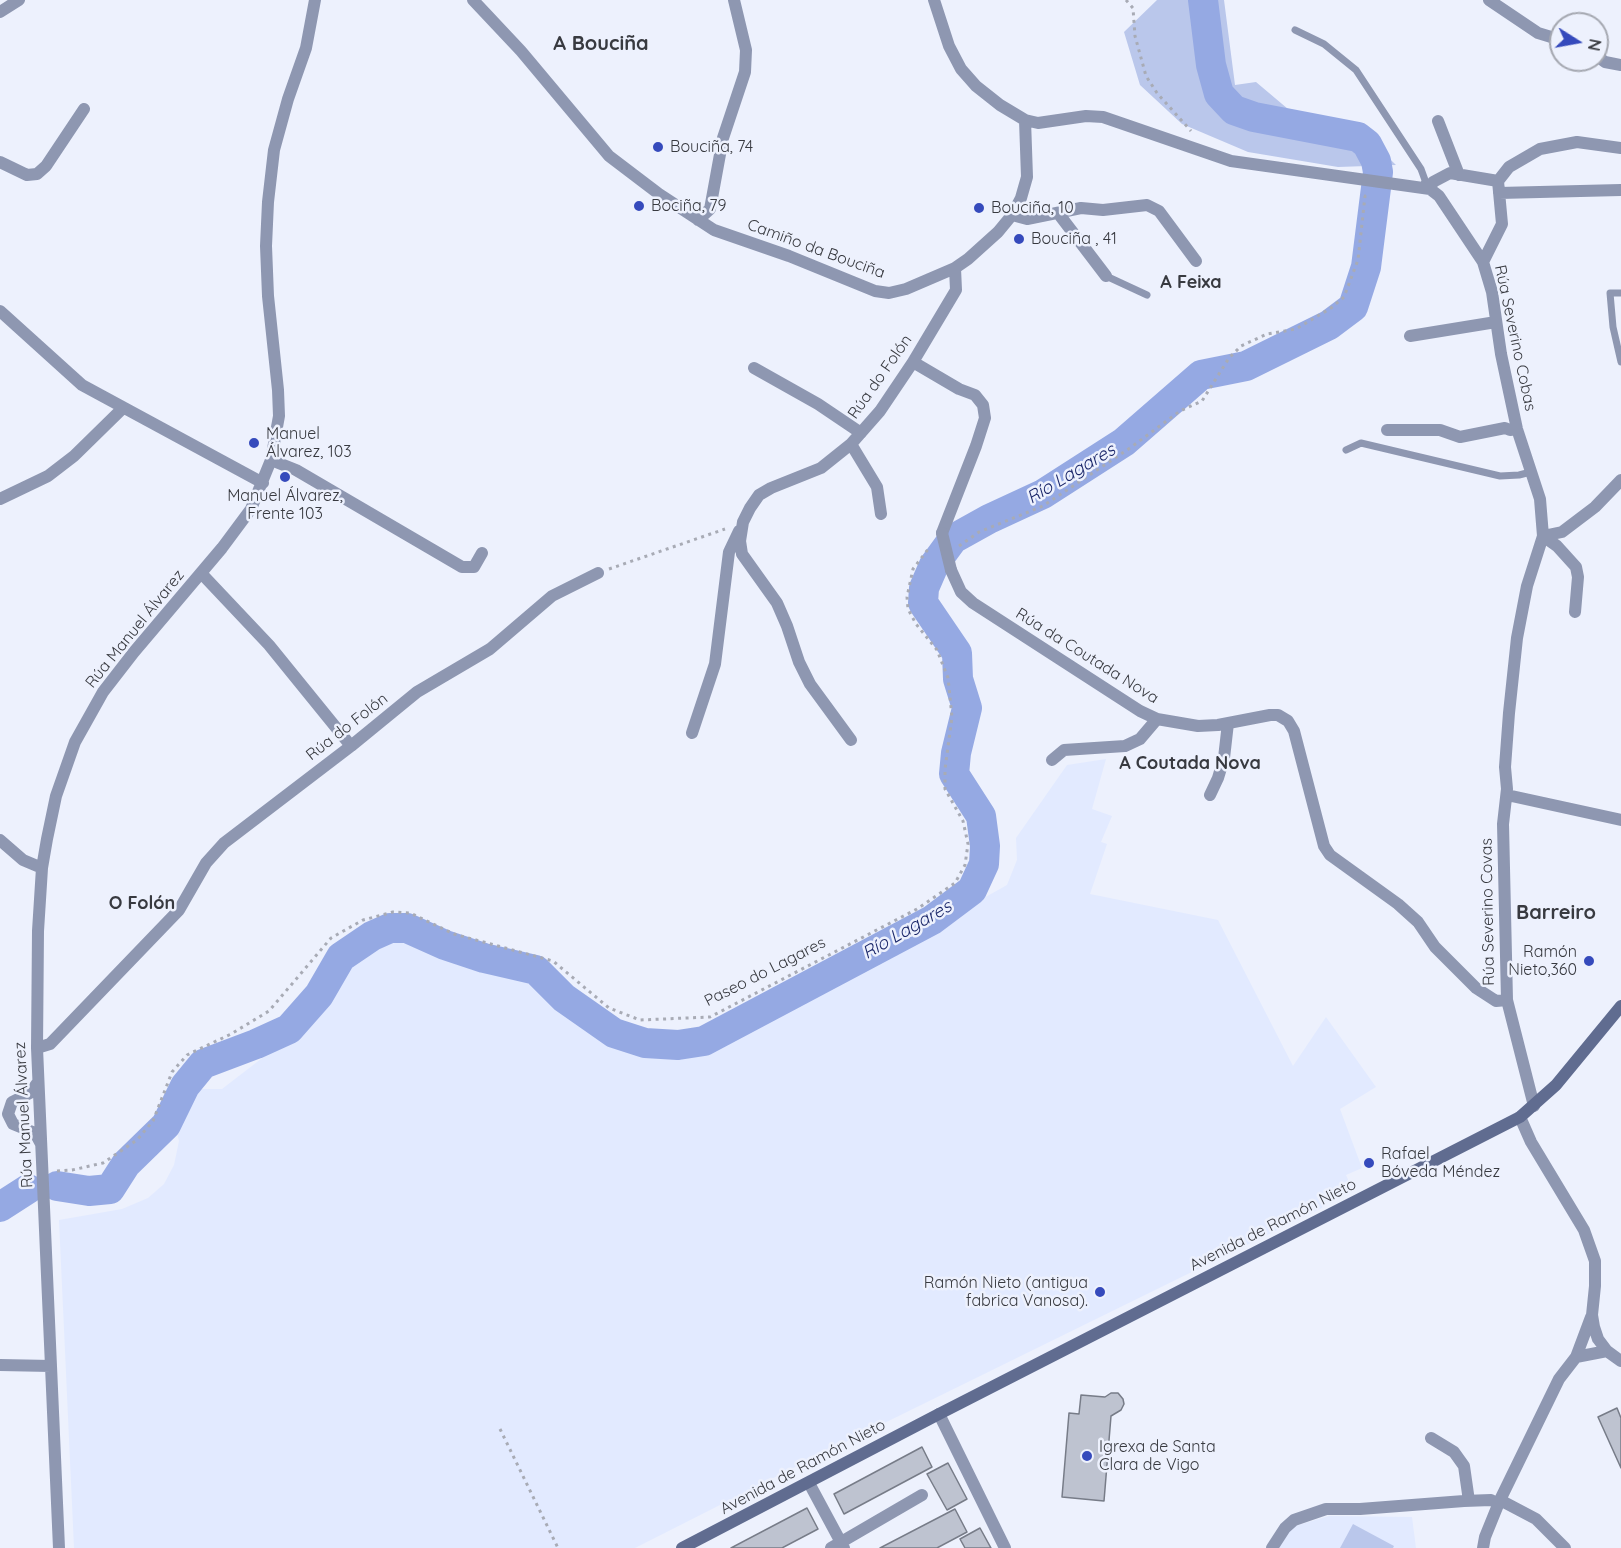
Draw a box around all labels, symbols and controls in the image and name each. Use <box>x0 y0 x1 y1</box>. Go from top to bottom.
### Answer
north arrow <box>1549 12 1609 72</box>
district label: A Bouciña <box>553 32 649 56</box>
text: N <box>1584 37 1606 53</box>
place label: Bouciña, 74 <box>670 137 753 157</box>
marker: Bouciña, 74 <box>651 140 665 154</box>
place label: Bociña, 79 <box>651 196 726 216</box>
place label: Bouciña, 10 <box>991 198 1074 218</box>
marker: Bociña, 79 <box>632 199 646 213</box>
marker: Bouciña, 10 <box>972 201 986 215</box>
street label: Camiño da Bouciña <box>745 215 887 283</box>
place label: Bouciña , 41 <box>1031 229 1117 249</box>
marker: Bouciña , 41 <box>1012 232 1026 246</box>
street label: Rúa Severino Cobas <box>1490 263 1540 413</box>
district label: A Feixa <box>1160 272 1222 294</box>
street label: Rúa do Folón <box>844 331 916 423</box>
place label: Manuel Álvarez, 103 <box>266 424 352 462</box>
marker: Manuel Álvarez, 103 <box>247 436 261 450</box>
water label: Río Lagares <box>1023 439 1119 509</box>
marker: Manuel Álvarez, Frente 103 <box>278 470 292 484</box>
place label: Manuel Álvarez, Frente 103 <box>227 486 343 524</box>
street label: Rúa Manuel Álvarez <box>81 566 189 692</box>
street label: Rúa da Coutada Nova <box>1012 604 1162 708</box>
street label: Rúa do Folón <box>302 689 392 765</box>
district label: A Coutada Nova <box>1119 753 1261 775</box>
street label: Rúa Severino Covas <box>1477 838 1499 986</box>
district label: O Folón <box>109 893 175 915</box>
water label: Río Lagares <box>859 896 955 964</box>
district label: Barreiro <box>1516 901 1596 925</box>
street label: Paseo do Lagares <box>701 933 829 1011</box>
place label: Ramón Nieto,360 <box>1508 942 1577 980</box>
marker: Ramón Nieto,360 <box>1582 954 1596 968</box>
street label: Rúa Manuel Álvarez <box>11 1041 37 1189</box>
place label: Rafael Bóveda Méndez <box>1381 1144 1500 1182</box>
marker: Rafael Bóveda Méndez <box>1362 1156 1376 1170</box>
street label: Avenida de Ramón Nieto <box>1187 1175 1359 1275</box>
place label: Ramón Nieto (antigua fabrica Vanosa). <box>924 1273 1088 1311</box>
marker: Ramón Nieto (antigua fabrica Vanosa). <box>1093 1285 1107 1299</box>
street label: Avenida de Ramón Nieto <box>717 1415 889 1519</box>
place label: Igrexa de Santa Clara de Vigo <box>1099 1437 1216 1475</box>
marker: Igrexa de Santa Clara de Vigo <box>1080 1449 1094 1463</box>

